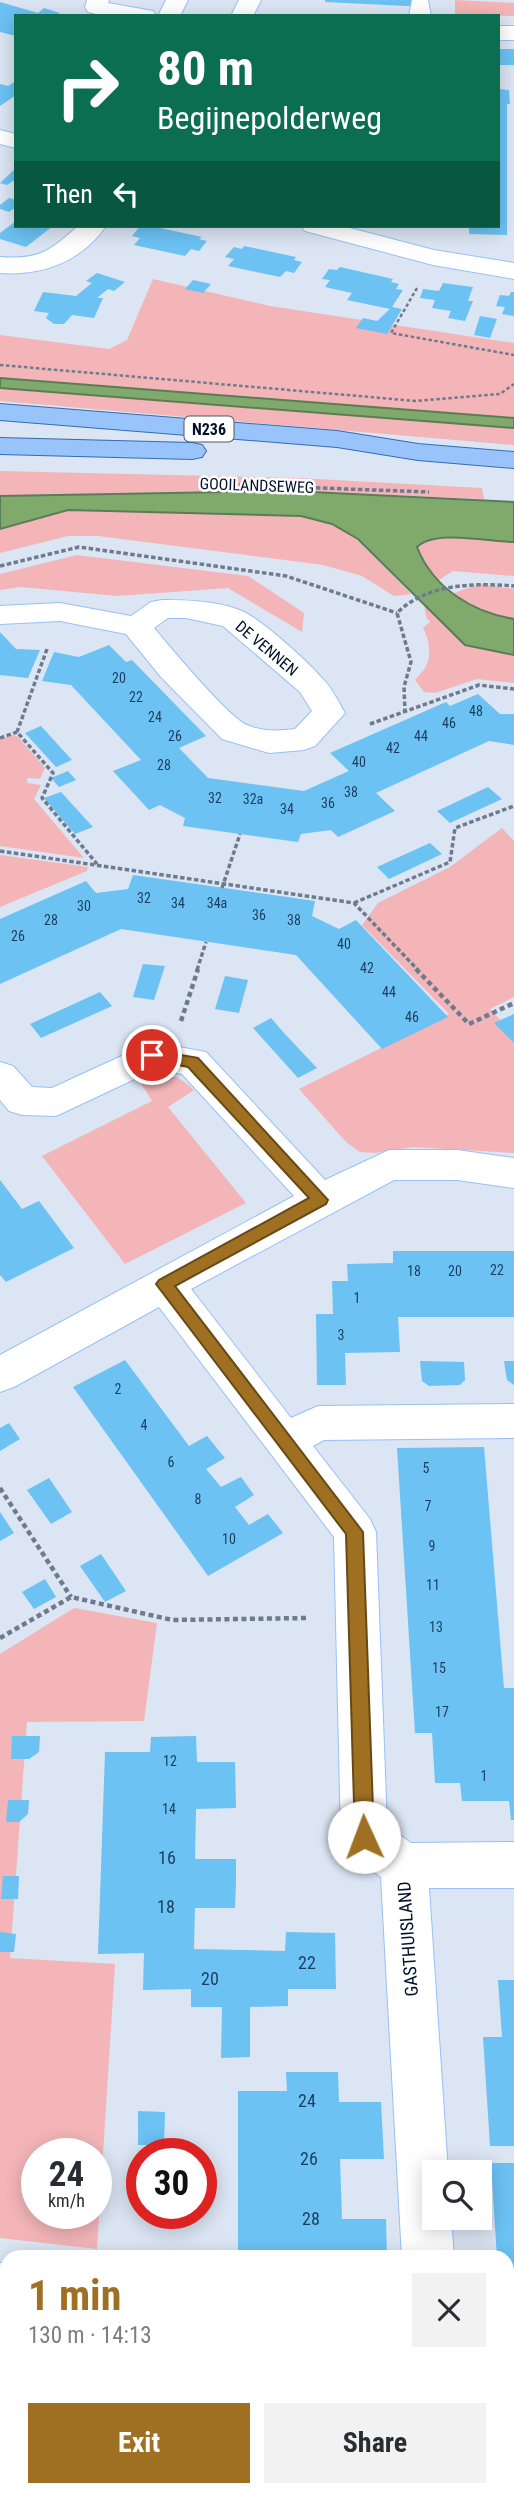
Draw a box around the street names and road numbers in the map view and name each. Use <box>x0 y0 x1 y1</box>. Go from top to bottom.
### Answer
road number: N236 <box>184 416 234 442</box>
street label: GOOILANDSEWEG <box>199 474 315 497</box>
street label: DE VENNEN <box>232 617 302 680</box>
street label: GASTHUISLAND <box>393 1881 422 1997</box>

